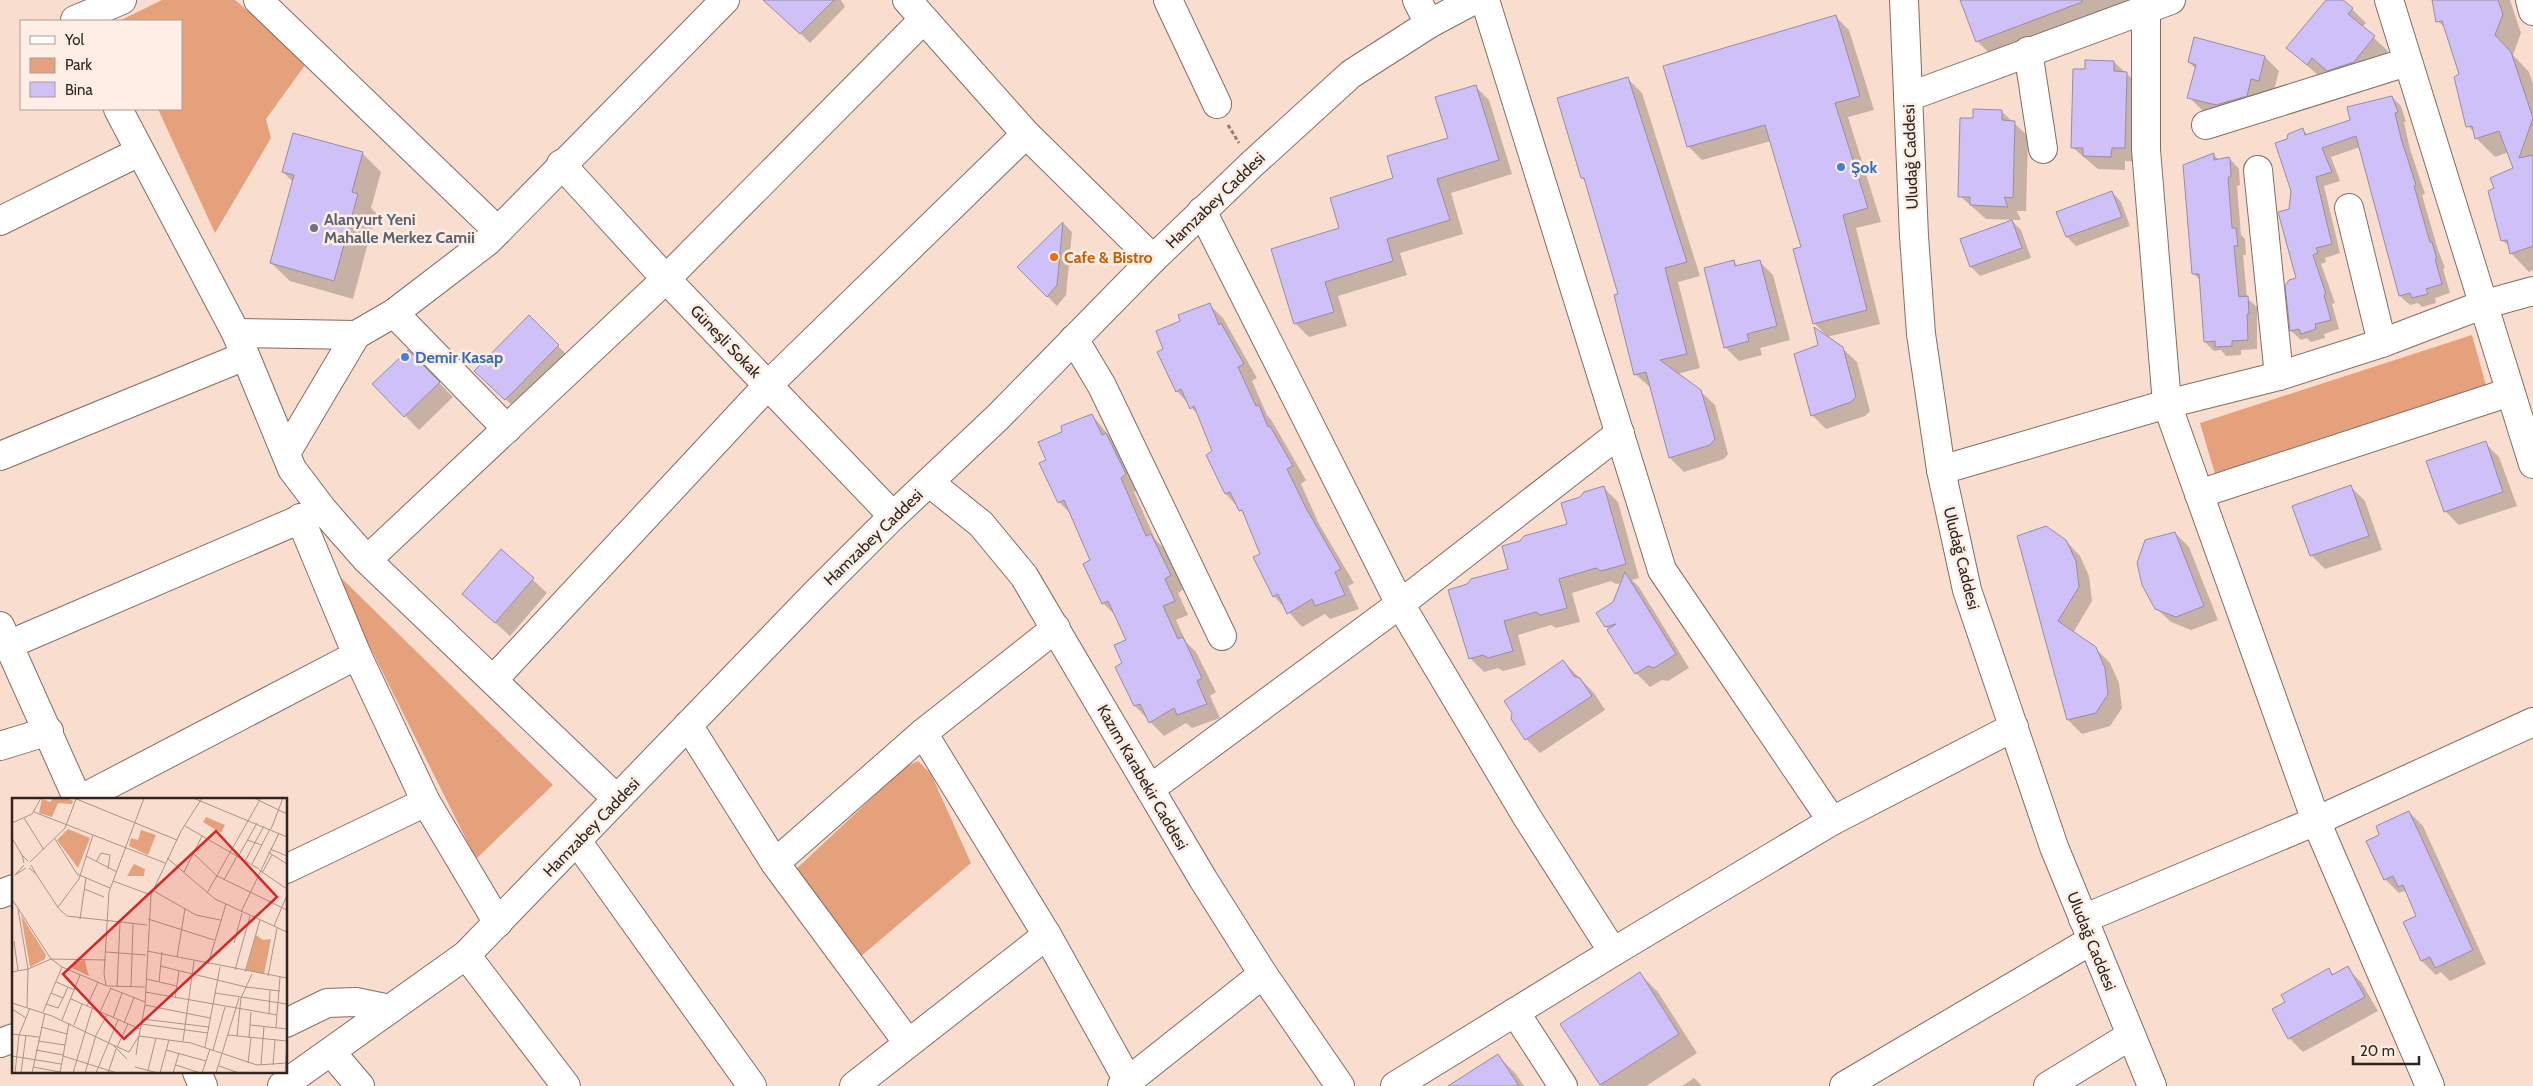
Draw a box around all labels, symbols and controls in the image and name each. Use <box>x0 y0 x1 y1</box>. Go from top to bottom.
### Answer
legend <box>20 20 182 110</box>
text: Yol <box>64 31 84 49</box>
text: Park <box>65 56 92 74</box>
text: Bina <box>65 81 93 99</box>
street label: Uludağ Caddesi <box>1899 104 1922 210</box>
street label: Hamzabey Caddesi <box>1162 148 1269 252</box>
place label: Şok <box>1851 158 1877 177</box>
marker: Şok <box>1835 161 1847 173</box>
place label: Alanyurt Yeni Mahalle Merkez Camii <box>324 210 475 247</box>
marker: Alanyurt Yeni Mahalle Merkez Camii <box>308 222 320 234</box>
place label: Cafe & Bistro <box>1064 248 1153 267</box>
marker: Cafe & Bistro <box>1048 251 1060 263</box>
street label: Güneşli Sokak <box>686 301 766 382</box>
place label: Demir Kasap <box>415 348 503 367</box>
marker: Demir Kasap <box>399 351 411 363</box>
street label: Hamzabey Caddesi <box>820 485 927 589</box>
street label: Uludağ Caddesi <box>1940 505 1983 611</box>
street label: Kazım Karabekir Caddesi <box>1093 701 1192 853</box>
street label: Hamzabey Caddesi <box>539 774 643 881</box>
inset map <box>12 798 288 1074</box>
street label: Uludağ Caddesi <box>2063 889 2120 994</box>
scale bar <box>2353 1034 2419 1066</box>
text: 20 m <box>2360 1042 2395 1060</box>

